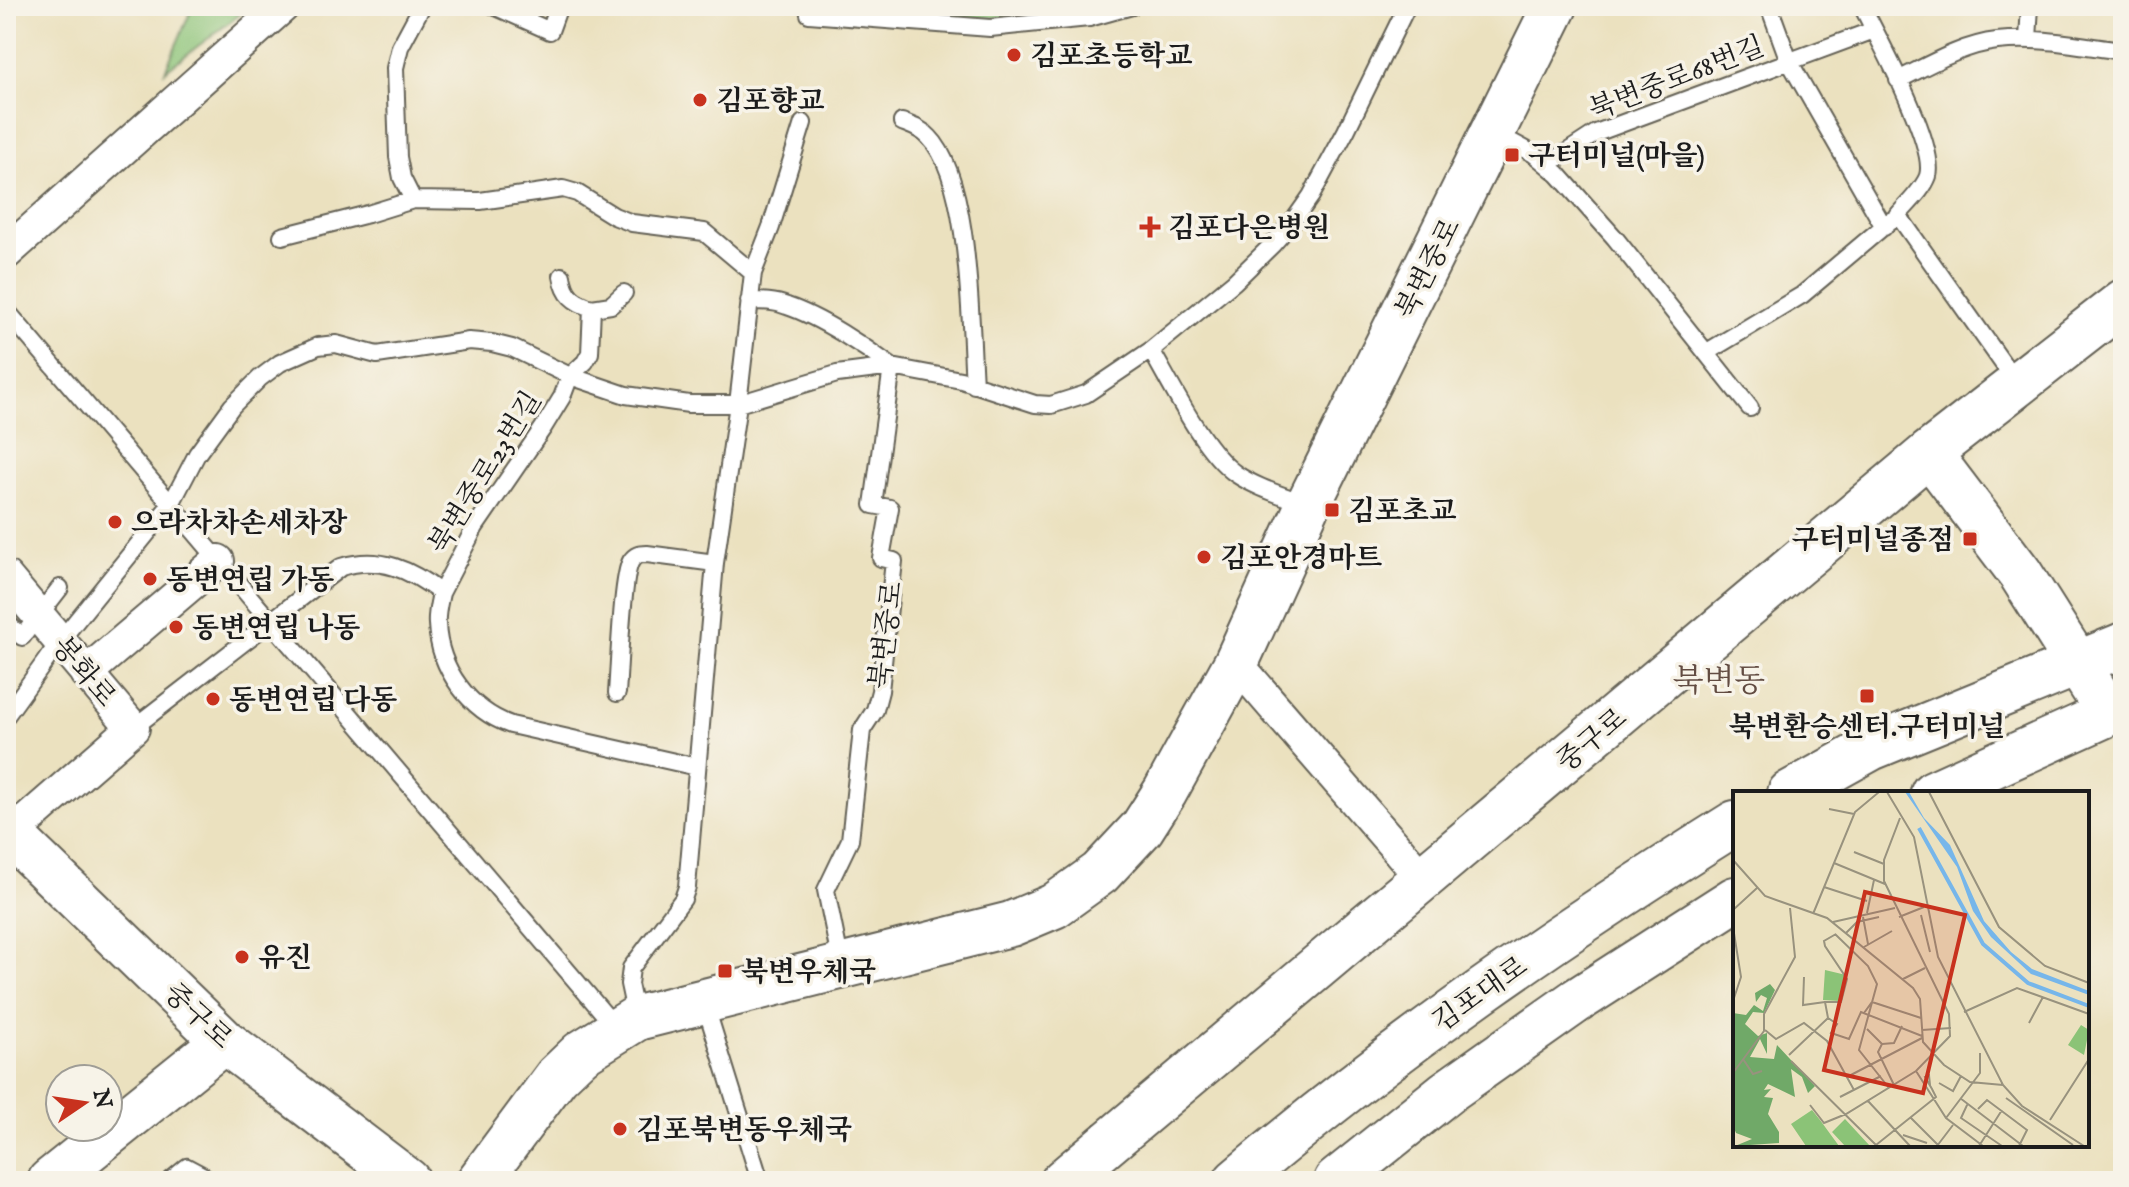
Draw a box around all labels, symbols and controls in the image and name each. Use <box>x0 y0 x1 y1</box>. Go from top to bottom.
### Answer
street label: 북변중로68번길 <box>1584 30 1770 129</box>
place label: 김포초등학교 <box>1030 40 1192 75</box>
marker: 김포초등학교 <box>1005 46 1023 64</box>
place label: 김포향교 <box>716 85 824 120</box>
marker: 김포향교 <box>691 91 709 109</box>
place label: 구터미널(마을) <box>1528 140 1705 175</box>
marker: 구터미널(마을) <box>1503 146 1521 164</box>
place label: 김포다은병원 <box>1168 212 1330 247</box>
street label: 북변중로 <box>1389 213 1469 325</box>
marker: 김포다은병원 <box>1139 216 1161 238</box>
street label: 북변중로23번길 <box>422 385 550 561</box>
place label: 김포초교 <box>1348 495 1456 530</box>
marker: 김포초교 <box>1323 501 1341 519</box>
place label: 으라차차손세차장 <box>131 507 348 542</box>
marker: 으라차차손세차장 <box>106 513 124 531</box>
place label: 구터미널종점 <box>1792 524 1954 559</box>
marker: 구터미널종점 <box>1961 530 1979 548</box>
place label: 김포안경마트 <box>1220 542 1382 577</box>
marker: 김포안경마트 <box>1195 548 1213 566</box>
place label: 동변연립 가동 <box>166 564 334 599</box>
marker: 동변연립 가동 <box>141 570 159 588</box>
street label: 북변중로 <box>864 579 911 691</box>
place label: 동변연립 나동 <box>192 612 360 647</box>
marker: 동변연립 나동 <box>167 618 185 636</box>
street label: 봉화로 <box>44 630 123 715</box>
district label: 북변동 <box>1673 662 1765 703</box>
place label: 동변연립 다동 <box>229 684 397 719</box>
marker: 북변환승센터.구터미널 <box>1858 687 1876 705</box>
marker: 동변연립 다동 <box>204 690 222 708</box>
street label: 중구로 <box>1550 701 1635 780</box>
place label: 북변환승센터.구터미널 <box>1729 711 2005 746</box>
inset map <box>1733 791 2089 1147</box>
place label: 유진 <box>258 942 312 977</box>
marker: 유진 <box>233 948 251 966</box>
street label: 김포대로 <box>1426 950 1535 1040</box>
place label: 북변우체국 <box>741 956 876 991</box>
marker: 북변우체국 <box>716 962 734 980</box>
street label: 중구로 <box>156 976 239 1057</box>
north arrow <box>44 1063 124 1143</box>
text: N <box>86 1086 117 1111</box>
place label: 김포북변동우체국 <box>636 1114 852 1149</box>
marker: 김포북변동우체국 <box>611 1120 629 1138</box>

